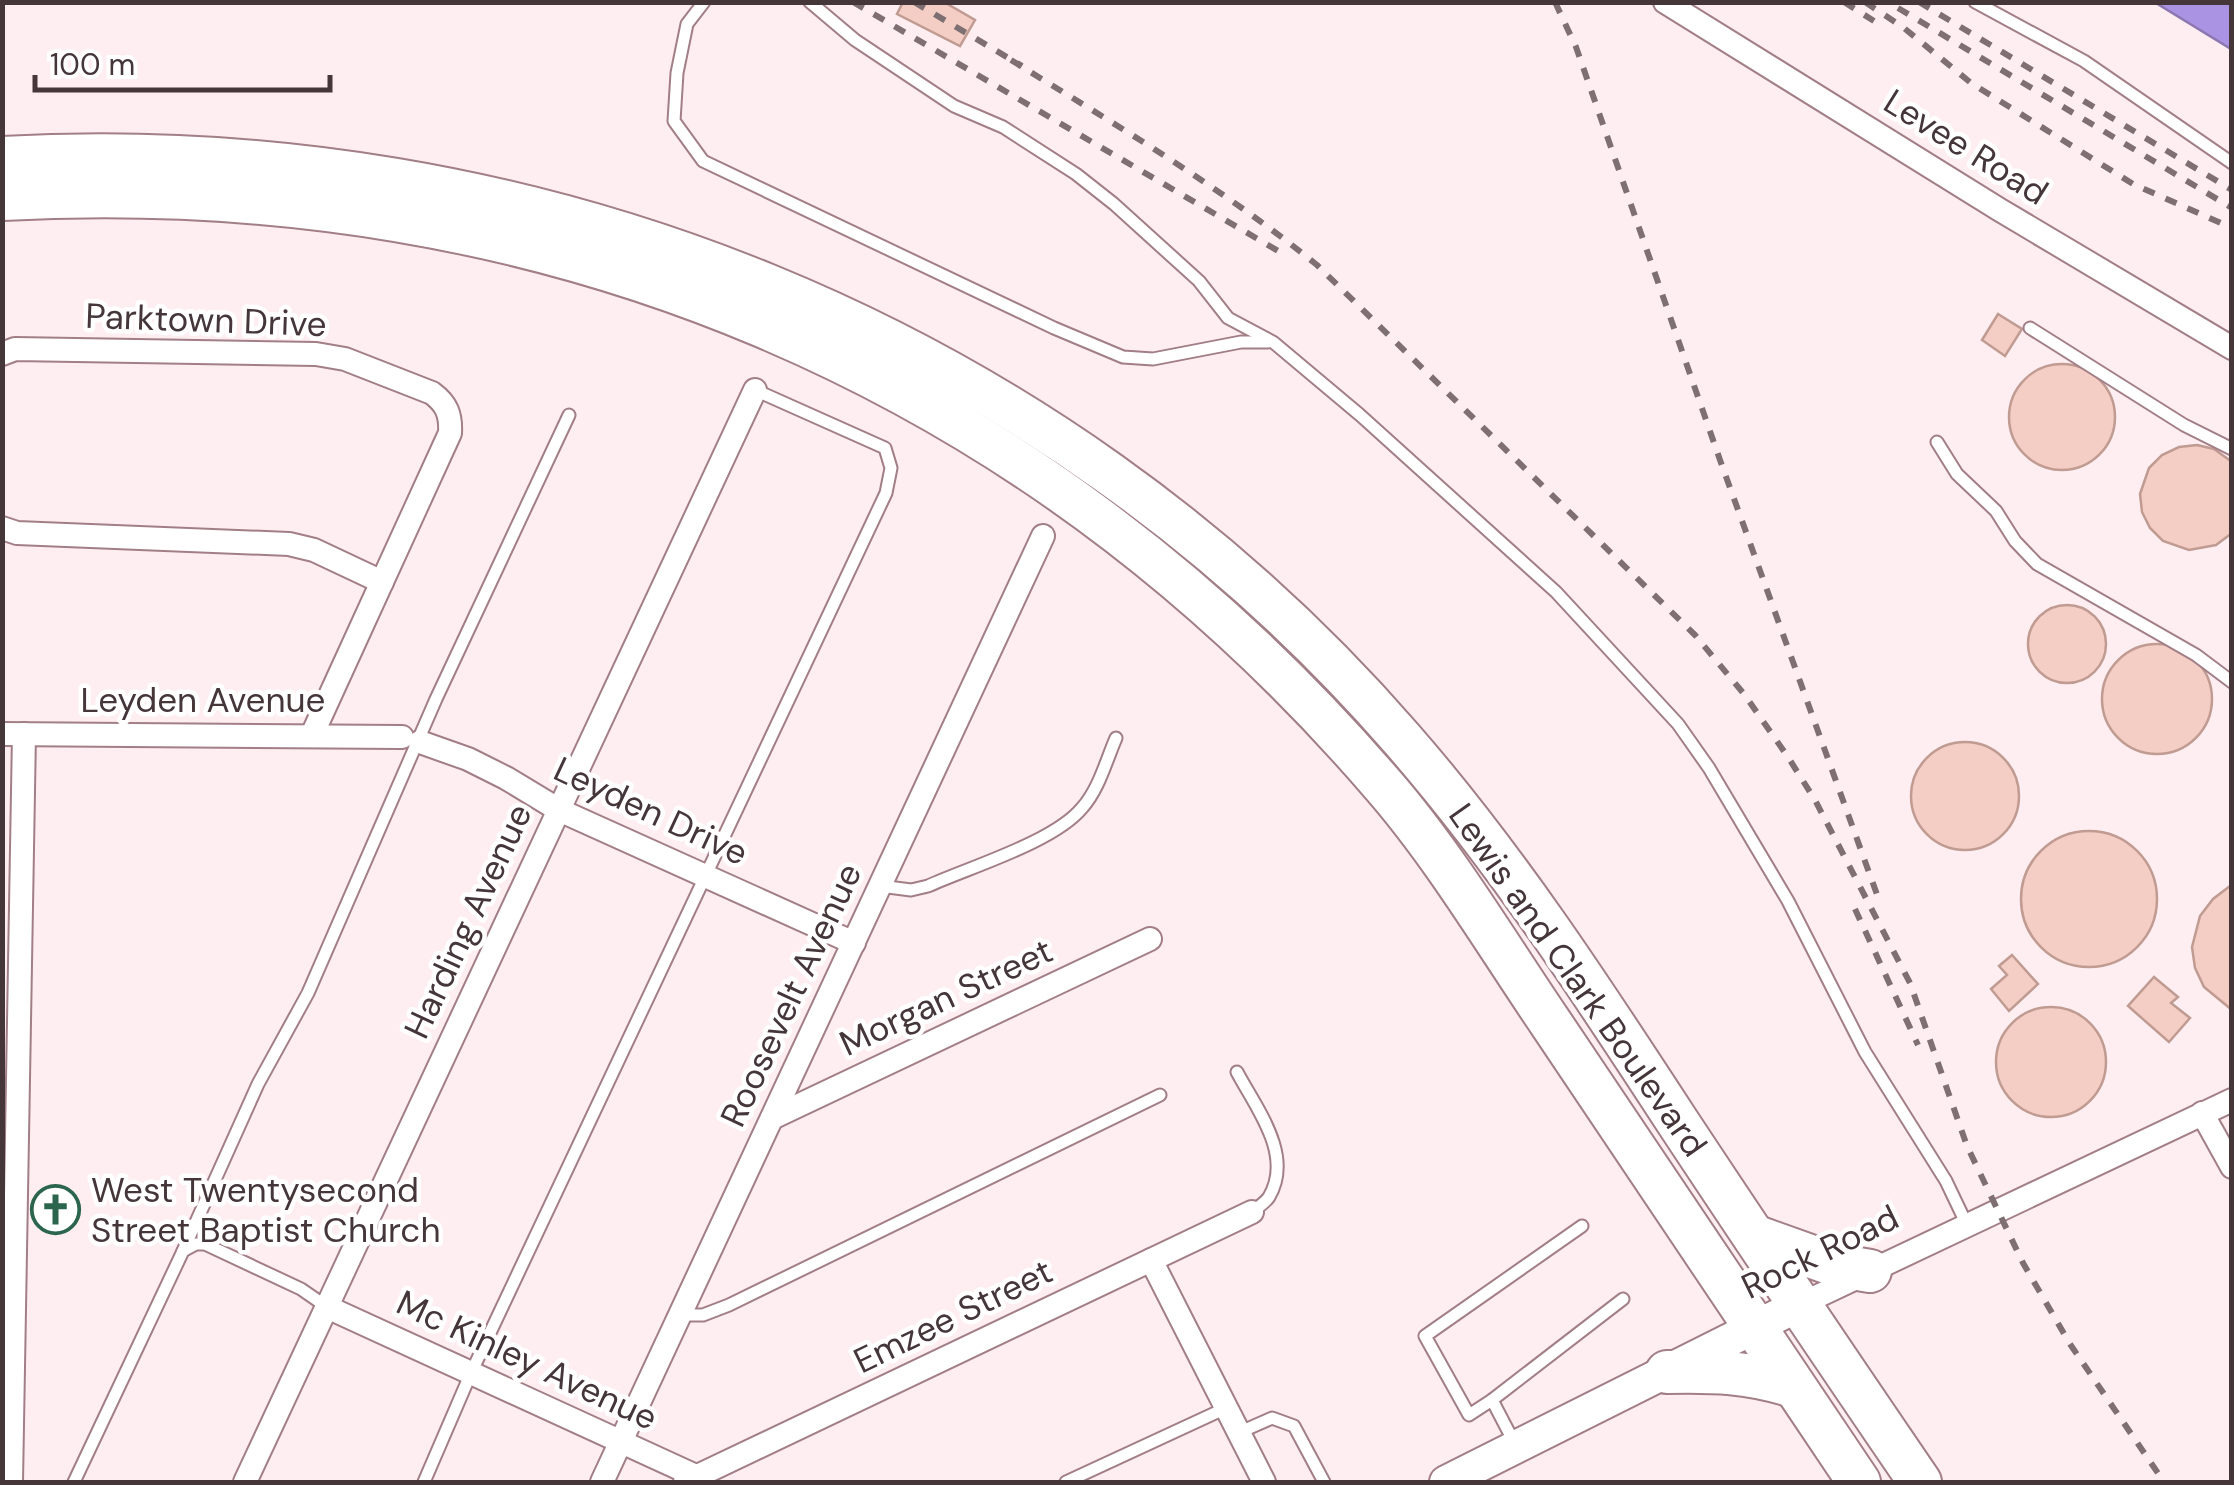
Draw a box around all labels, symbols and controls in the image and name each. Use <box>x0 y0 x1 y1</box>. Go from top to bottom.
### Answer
scale bar <box>35 30 330 92</box>
text: 100 m <box>50 45 135 84</box>
street label: Levee Road <box>1875 78 2057 216</box>
street label: Parktown Drive <box>85 293 327 347</box>
street label: Leyden Avenue <box>81 677 325 723</box>
street label: Leyden Drive <box>547 746 755 876</box>
street label: Lewis and Clark Boulevard <box>1438 794 1718 1166</box>
street label: Harding Avenue <box>394 796 542 1046</box>
street label: Roosevelt Avenue <box>710 856 872 1134</box>
street label: Morgan Street <box>832 928 1060 1066</box>
place label: West Twentysecond Street Baptist Church <box>91 1167 441 1253</box>
church icon: West Twentysecond Street Baptist Church <box>30 1184 82 1236</box>
street label: Rock Road <box>1734 1194 1906 1310</box>
street label: Emzee Street <box>846 1248 1060 1384</box>
street label: Mc Kinley Avenue <box>389 1279 665 1441</box>

